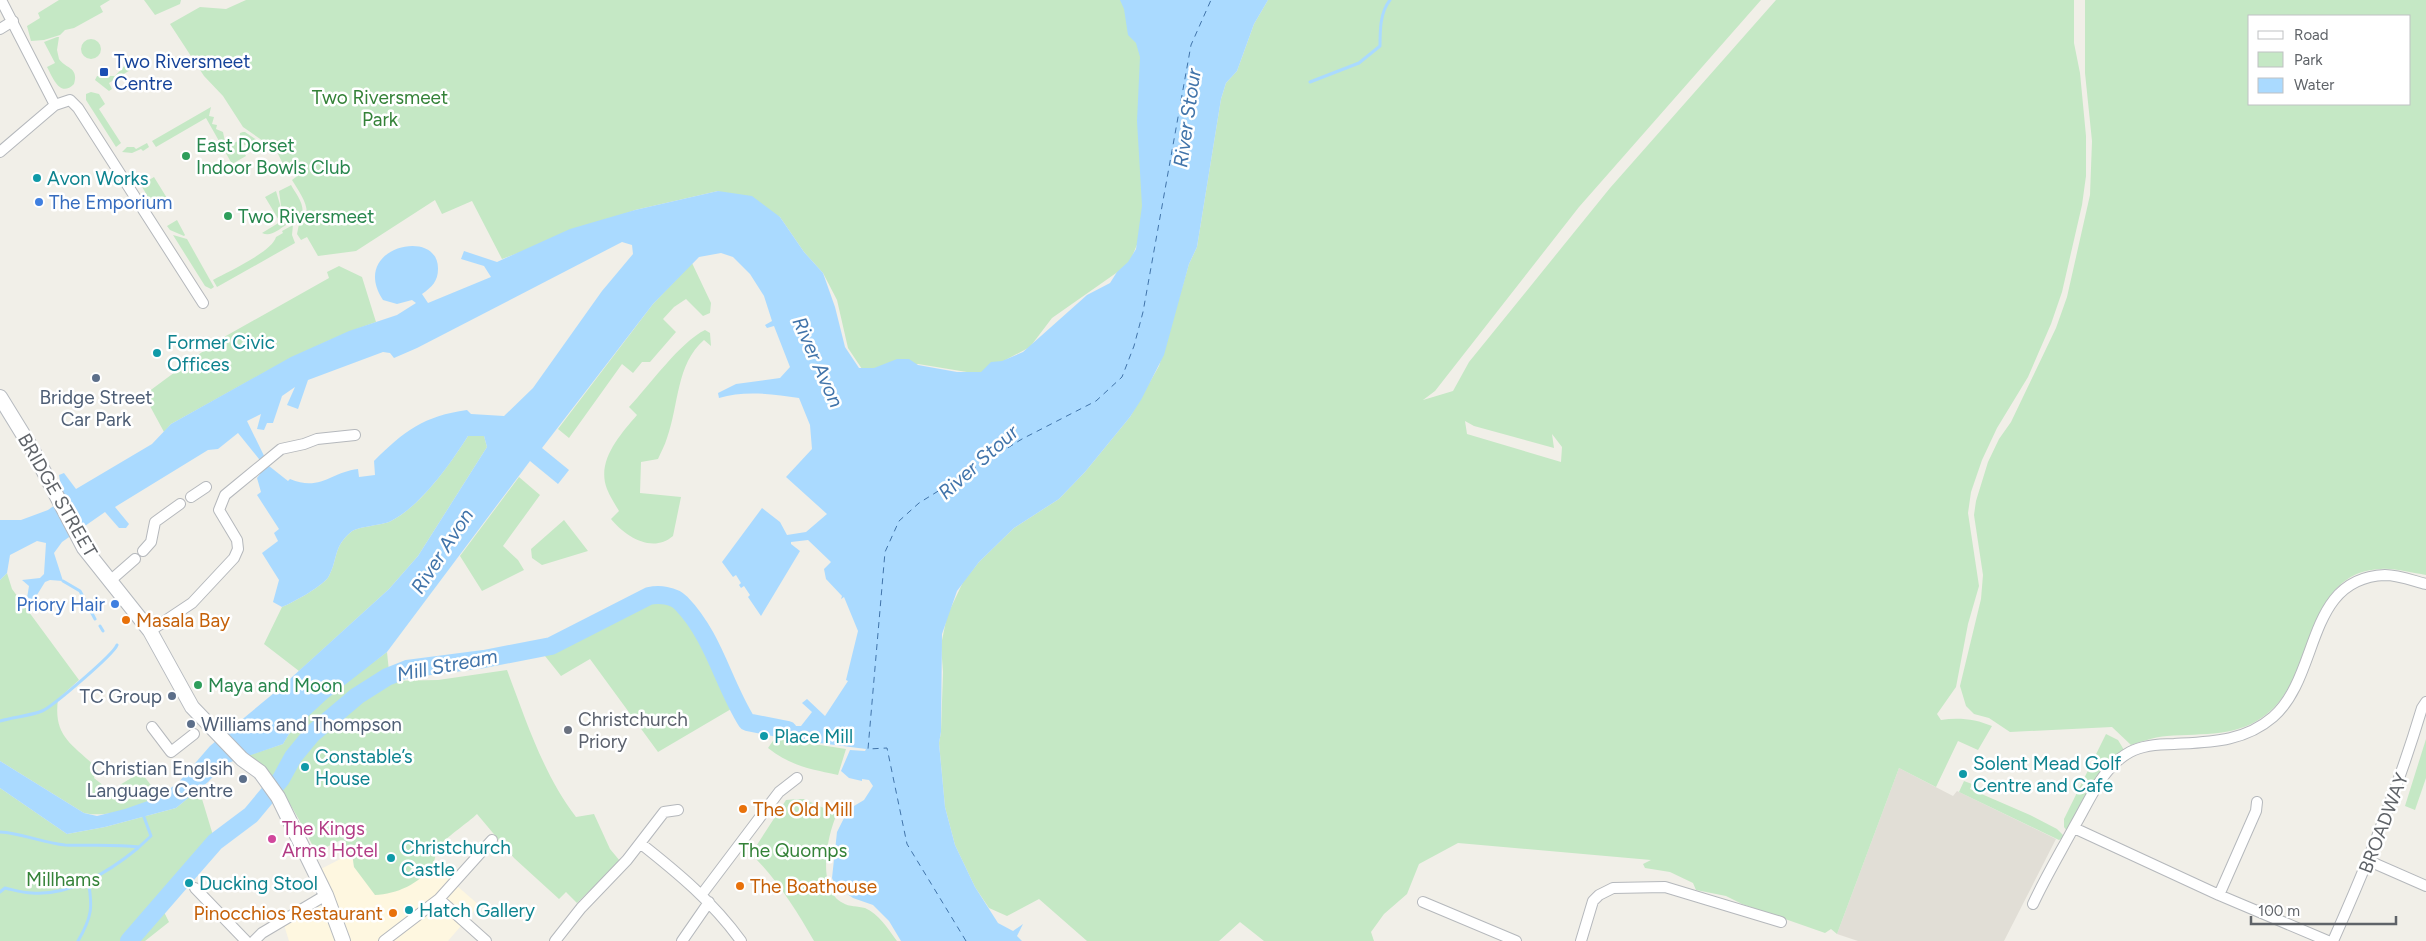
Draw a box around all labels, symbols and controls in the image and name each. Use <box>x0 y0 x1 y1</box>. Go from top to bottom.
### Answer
legend <box>2248 15 2411 105</box>
text: Road <box>2294 26 2329 44</box>
place label: Two Riversmeet Centre <box>114 50 250 95</box>
text: Park <box>2294 51 2323 69</box>
marker: Two Riversmeet Centre <box>98 66 110 78</box>
water label: River Stour <box>1168 66 1206 169</box>
text: Water <box>2294 76 2334 94</box>
park label: Two Riversmeet Park <box>312 86 448 131</box>
place label: East Dorset Indoor Bowls Club <box>196 134 351 179</box>
marker: East Dorset Indoor Bowls Club <box>180 150 192 162</box>
place label: Avon Works <box>47 167 149 190</box>
marker: Avon Works <box>31 172 43 184</box>
place label: The Emporium <box>49 191 172 214</box>
marker: The Emporium <box>33 196 45 208</box>
place label: Two Riversmeet <box>238 205 374 228</box>
marker: Two Riversmeet <box>222 210 234 222</box>
water label: River Avon <box>787 313 849 411</box>
place label: Former Civic Offices <box>167 331 275 376</box>
marker: Former Civic Offices <box>151 347 163 359</box>
marker: Bridge Street Car Park <box>90 372 102 384</box>
place label: Bridge Street Car Park <box>40 386 153 431</box>
water label: River Stour <box>933 419 1024 504</box>
street label: BRIDGE STREET <box>13 429 103 562</box>
water label: River Avon <box>406 504 478 598</box>
place label: Priory Hair <box>16 593 106 616</box>
marker: Priory Hair <box>109 598 121 610</box>
place label: Masala Bay <box>136 609 230 632</box>
marker: Masala Bay <box>120 614 132 626</box>
water label: Mill Stream <box>395 643 499 687</box>
place label: Maya and Moon <box>208 674 343 697</box>
marker: Maya and Moon <box>192 679 204 691</box>
place label: TC Group <box>79 685 162 708</box>
marker: TC Group <box>166 690 178 702</box>
place label: Christchurch Priory <box>578 708 688 753</box>
place label: Williams and Thompson <box>201 713 402 736</box>
marker: Williams and Thompson <box>185 718 197 730</box>
marker: Christchurch Priory <box>562 724 574 736</box>
place label: Place Mill <box>774 725 853 748</box>
marker: Place Mill <box>758 730 770 742</box>
place label: Constable’s House <box>315 745 413 790</box>
place label: Solent Mead Golf Centre and Cafe <box>1973 752 2121 797</box>
place label: Christian Englsih Language Centre <box>87 757 233 802</box>
marker: Constable’s House <box>299 761 311 773</box>
marker: Solent Mead Golf Centre and Cafe <box>1957 768 1969 780</box>
street label: BROADWAY <box>2354 769 2413 877</box>
marker: Christian Englsih Language Centre <box>237 773 249 785</box>
place label: The Old Mill <box>753 798 853 821</box>
marker: The Old Mill <box>737 803 749 815</box>
place label: The Kings Arms Hotel <box>282 817 378 862</box>
marker: The Kings Arms Hotel <box>266 833 278 845</box>
place label: Christchurch Castle <box>401 836 511 881</box>
park label: The Quomps <box>739 839 848 862</box>
marker: Christchurch Castle <box>385 852 397 864</box>
park label: Millhams <box>26 868 100 891</box>
place label: Ducking Stool <box>199 872 318 895</box>
place label: The Boathouse <box>750 875 877 898</box>
marker: Ducking Stool <box>183 877 195 889</box>
marker: The Boathouse <box>734 880 746 892</box>
scale bar <box>2251 894 2396 926</box>
place label: Hatch Gallery <box>419 899 535 922</box>
place label: Pinocchios Restaurant <box>193 902 383 925</box>
text: 100 m <box>2258 902 2300 920</box>
marker: Hatch Gallery <box>403 904 415 916</box>
marker: Pinocchios Restaurant <box>387 907 399 919</box>

